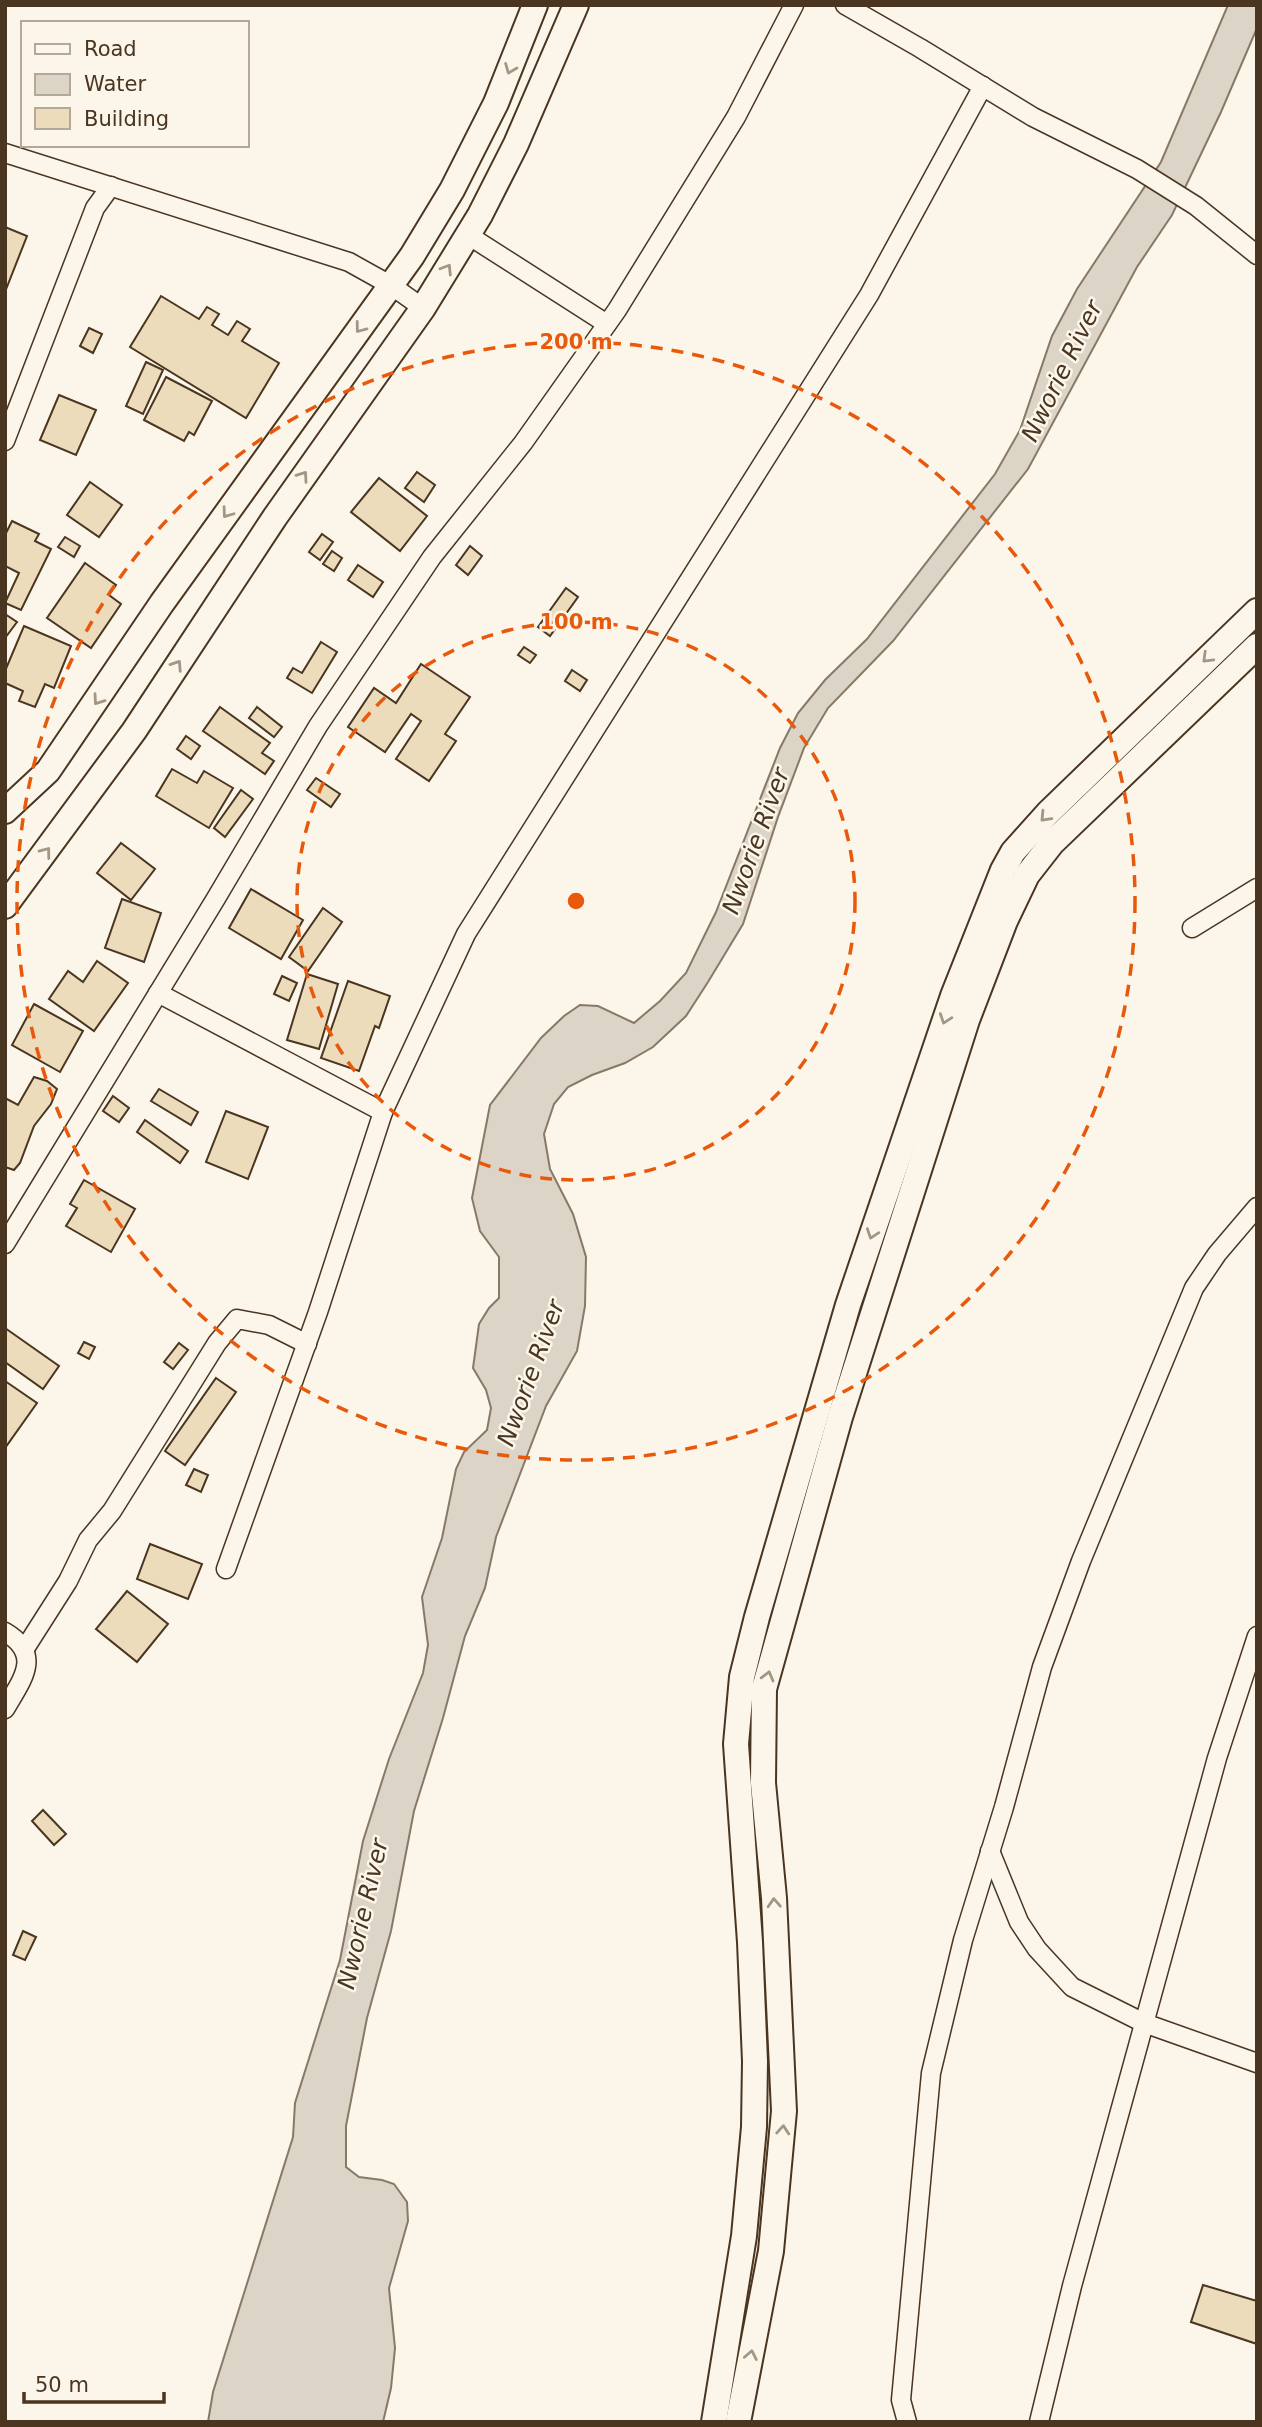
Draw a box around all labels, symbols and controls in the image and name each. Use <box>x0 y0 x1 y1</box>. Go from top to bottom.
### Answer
legend <box>21 21 248 147</box>
text: Road <box>84 37 137 61</box>
one-way arrow <box>504 61 518 74</box>
text: Water <box>84 72 146 96</box>
text: Building <box>84 107 169 131</box>
one-way arrow <box>438 263 451 276</box>
water label: Nworie River <box>1016 294 1109 446</box>
one-way arrow <box>356 321 368 333</box>
text: 200 m <box>539 330 613 354</box>
one-way arrow <box>295 471 307 484</box>
one-way arrow <box>222 505 235 518</box>
text: 100 m <box>539 610 613 634</box>
one-way arrow <box>1202 649 1215 662</box>
one-way arrow <box>169 660 182 673</box>
one-way arrow <box>94 692 106 705</box>
water label: Nworie River <box>717 762 796 918</box>
one-way arrow <box>1040 809 1053 822</box>
one-way arrow <box>38 847 51 859</box>
centre of rings <box>564 889 588 913</box>
one-way arrow <box>939 1012 953 1024</box>
one-way arrow <box>866 1228 880 1240</box>
water label: Nworie River <box>492 1294 571 1450</box>
one-way arrow <box>760 1670 774 1682</box>
water label: Nworie River <box>332 1834 394 1992</box>
one-way arrow <box>767 1897 782 1908</box>
one-way arrow <box>775 2124 790 2135</box>
one-way arrow <box>742 2349 757 2361</box>
scale bar <box>24 2360 164 2404</box>
text: 50 m <box>35 2373 89 2397</box>

